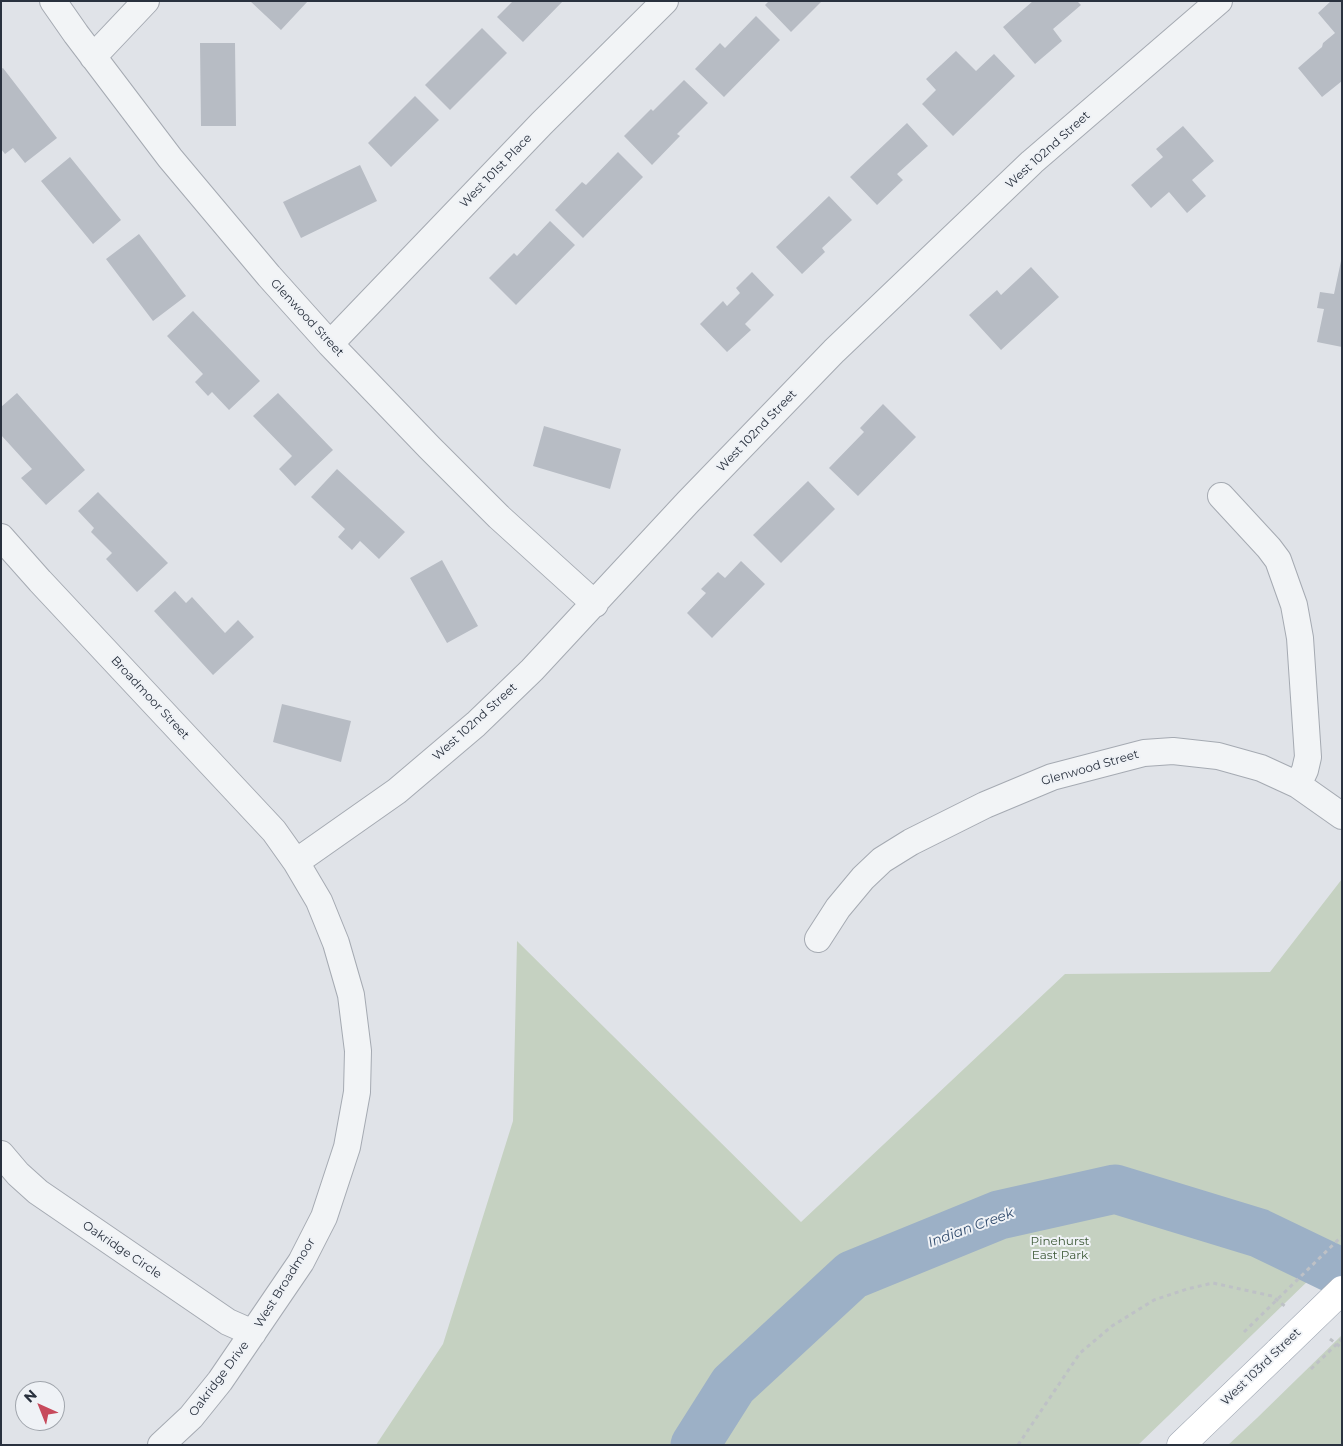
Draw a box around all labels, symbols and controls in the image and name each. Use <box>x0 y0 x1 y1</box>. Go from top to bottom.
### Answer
street label: West 102nd Street <box>1003 108 1093 192</box>
street label: West 101st Place <box>457 131 535 211</box>
street label: Glenwood Street <box>267 276 347 360</box>
street label: West 102nd Street <box>714 387 800 475</box>
street label: Broadmoor Street <box>108 653 192 743</box>
street label: West 102nd Street <box>430 680 520 764</box>
street label: Glenwood Street <box>1040 747 1140 789</box>
water label: Indian Creek <box>926 1205 1016 1251</box>
street label: Oakridge Circle <box>80 1218 164 1282</box>
park label: Pinehurst East Park <box>1031 1234 1089 1262</box>
street label: West Broadmoor <box>252 1236 318 1330</box>
street label: West 103rd Street <box>1218 1325 1304 1409</box>
street label: Oakridge Drive <box>186 1339 252 1419</box>
north arrow <box>15 1381 65 1431</box>
text: N <box>20 1386 41 1406</box>

